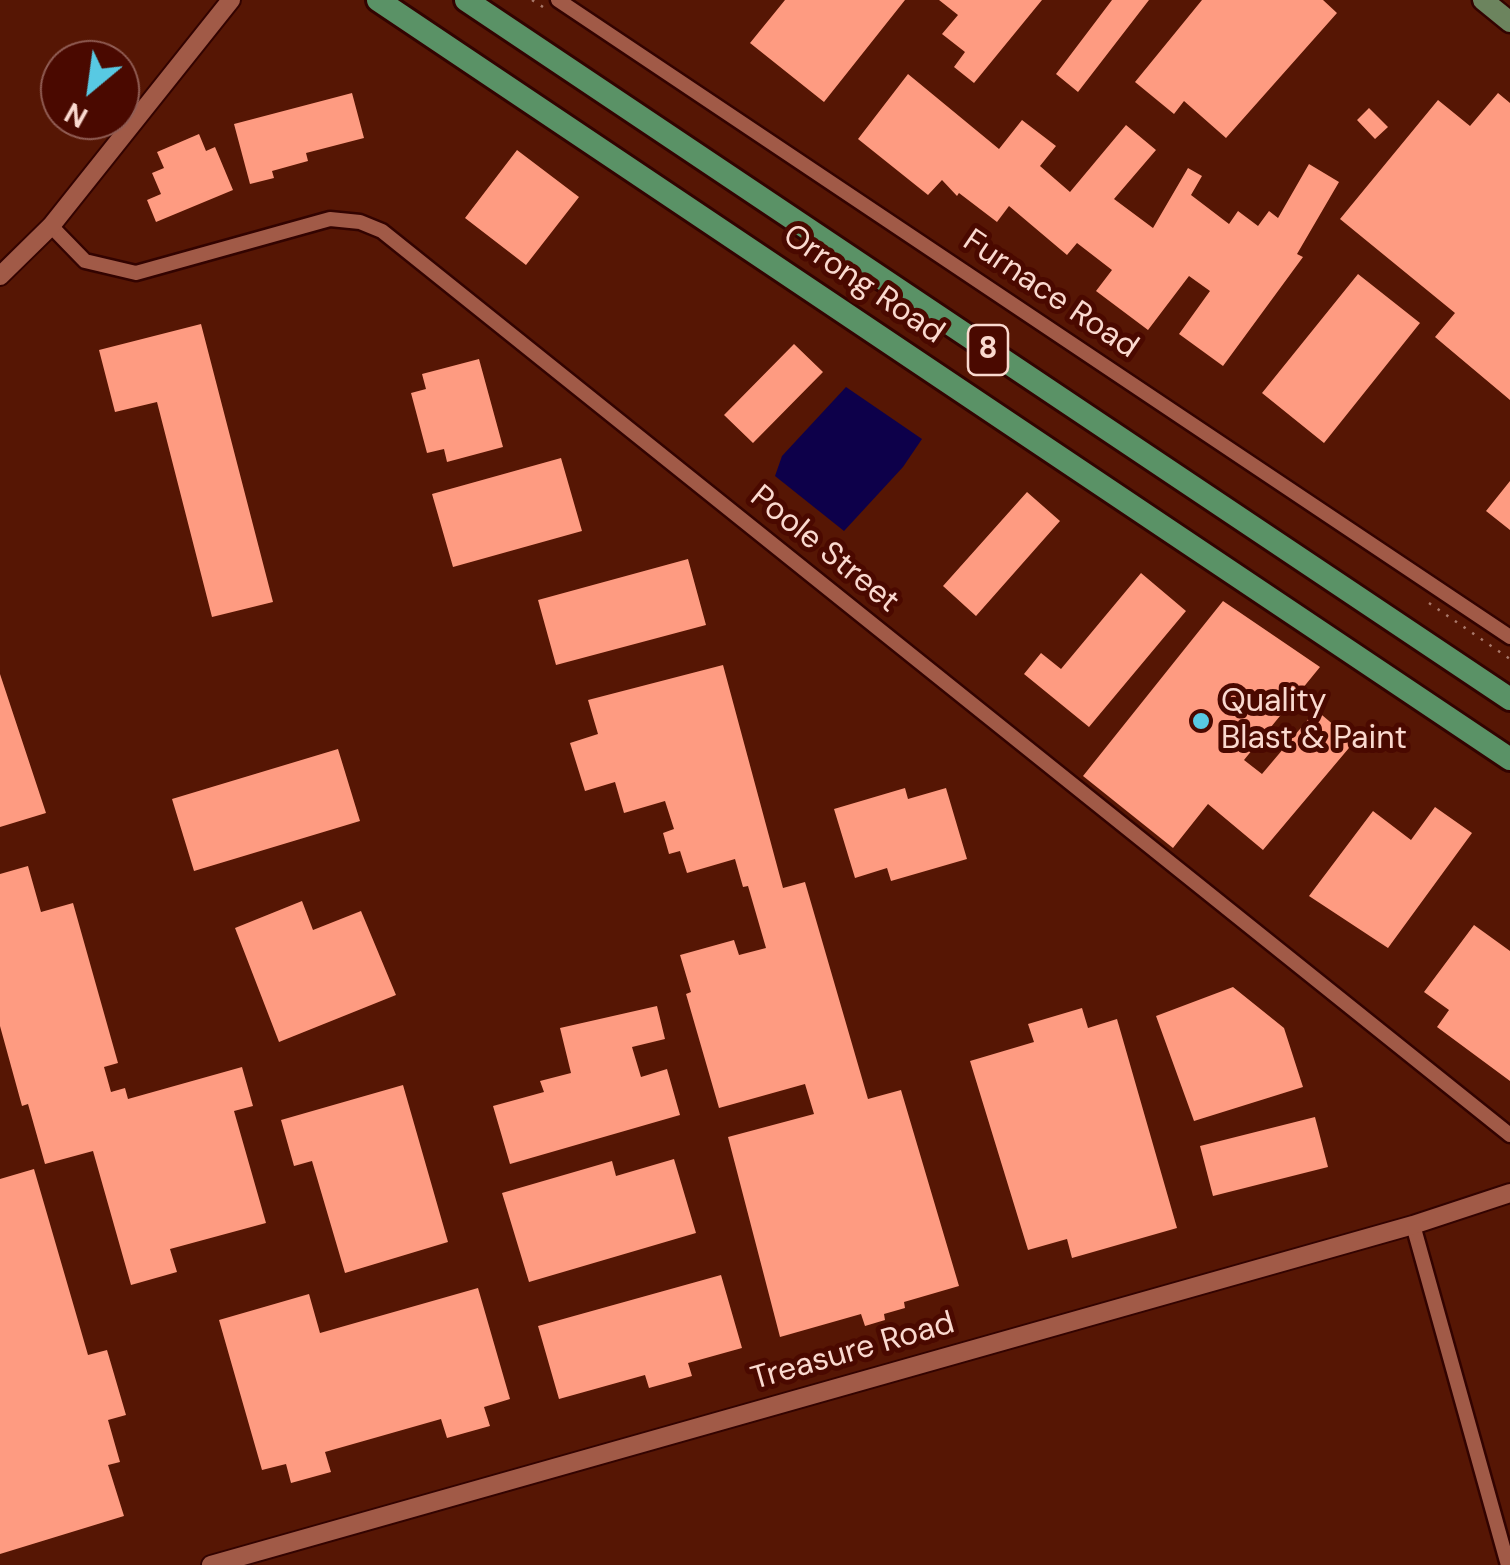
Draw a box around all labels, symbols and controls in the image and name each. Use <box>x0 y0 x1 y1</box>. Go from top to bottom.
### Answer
north arrow <box>40 40 140 140</box>
text: N <box>58 94 94 136</box>
street label: Orrong Road <box>775 217 951 353</box>
street label: Furnace Road <box>955 222 1145 368</box>
road number: 8 <box>968 325 1008 375</box>
street label: Poole Street <box>742 478 906 622</box>
place label: Quality Blast & Paint <box>1221 684 1407 759</box>
marker: Quality Blast & Paint <box>1190 710 1212 732</box>
street label: Treasure Road <box>747 1305 959 1399</box>

